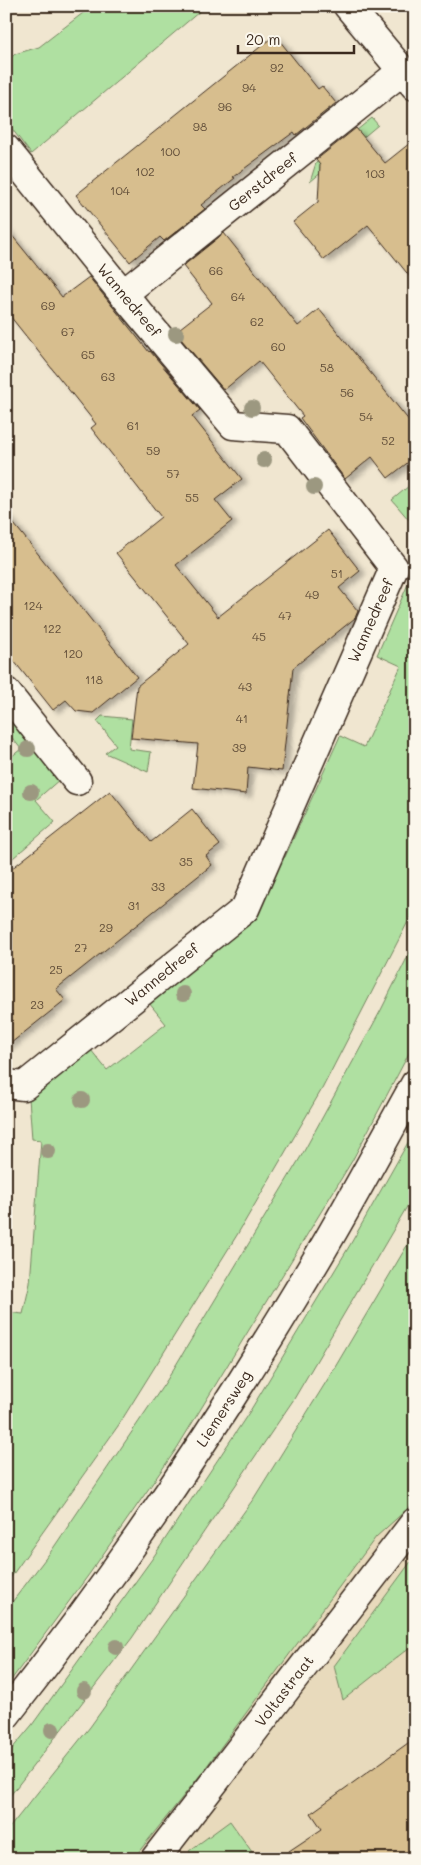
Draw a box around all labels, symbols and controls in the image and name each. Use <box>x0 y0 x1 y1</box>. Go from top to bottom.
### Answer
scale bar <box>238 22 355 54</box>
text: 20 m <box>246 29 280 49</box>
house number: 92 <box>270 59 284 75</box>
house number: 94 <box>242 79 256 95</box>
house number: 96 <box>218 98 232 114</box>
house number: 98 <box>193 118 207 134</box>
house number: 100 <box>160 143 181 159</box>
street label: Gerstdreef <box>223 147 302 215</box>
house number: 102 <box>135 163 155 179</box>
house number: 103 <box>365 165 385 181</box>
house number: 104 <box>110 182 130 198</box>
street label: Wannedreef <box>93 259 167 342</box>
house number: 66 <box>209 262 223 278</box>
house number: 64 <box>231 288 245 304</box>
house number: 69 <box>41 297 55 313</box>
house number: 62 <box>250 313 264 329</box>
house number: 67 <box>61 323 75 339</box>
house number: 60 <box>271 338 286 354</box>
house number: 65 <box>81 346 95 362</box>
house number: 58 <box>320 359 334 375</box>
house number: 63 <box>101 368 115 384</box>
house number: 56 <box>340 384 354 400</box>
house number: 54 <box>359 408 373 424</box>
house number: 61 <box>127 417 139 433</box>
house number: 52 <box>381 432 395 448</box>
house number: 59 <box>146 442 160 458</box>
house number: 57 <box>166 465 180 481</box>
house number: 55 <box>185 489 199 505</box>
house number: 51 <box>331 565 343 581</box>
street label: Wannedreef <box>343 574 398 666</box>
house number: 49 <box>305 586 319 602</box>
house number: 124 <box>23 597 43 613</box>
house number: 47 <box>278 607 292 623</box>
house number: 122 <box>43 620 61 636</box>
house number: 45 <box>252 628 266 644</box>
house number: 120 <box>63 645 83 661</box>
house number: 118 <box>85 671 103 687</box>
house number: 43 <box>238 678 252 694</box>
house number: 41 <box>236 710 248 726</box>
house number: 39 <box>232 739 246 755</box>
house number: 35 <box>179 853 193 869</box>
house number: 33 <box>151 878 165 894</box>
house number: 31 <box>128 897 140 913</box>
house number: 29 <box>99 919 113 935</box>
street label: Wannedreef <box>120 937 203 1010</box>
house number: 27 <box>74 939 88 955</box>
house number: 25 <box>49 961 63 977</box>
house number: 23 <box>30 996 44 1012</box>
street label: Liemersweg <box>191 1366 255 1451</box>
street label: Voltastraat <box>250 1651 318 1730</box>

